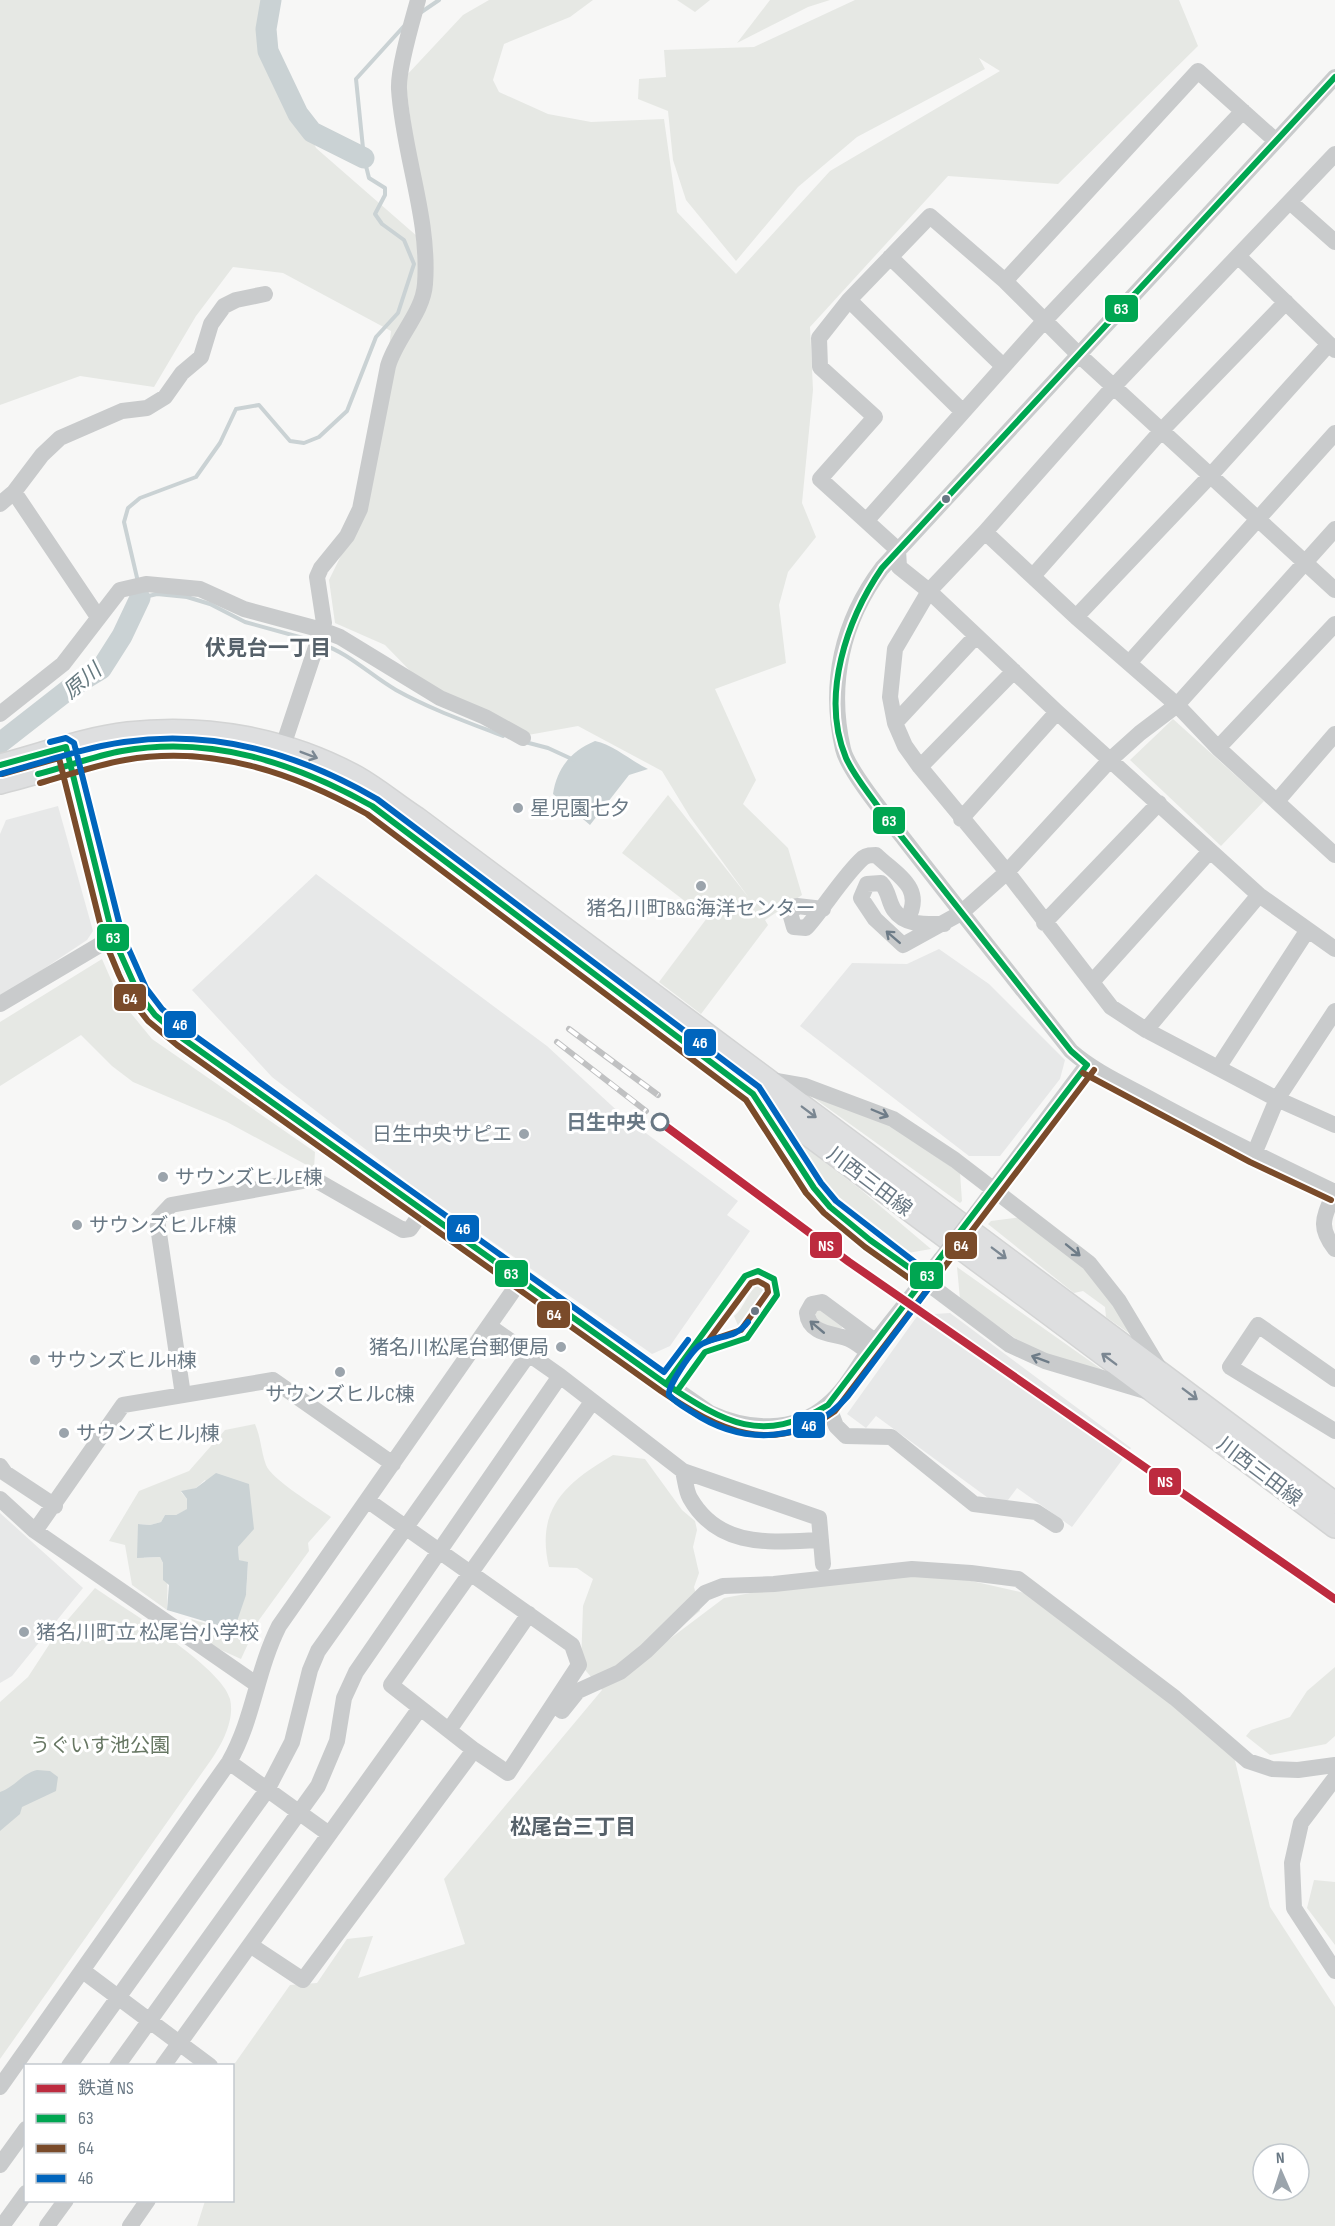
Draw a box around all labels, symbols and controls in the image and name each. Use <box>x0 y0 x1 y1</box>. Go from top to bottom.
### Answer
line badge: 63 <box>1104 294 1139 323</box>
text: 63 <box>1114 300 1128 319</box>
unlabelled marker <box>940 493 952 505</box>
district label: 伏見台一丁目 <box>205 636 331 661</box>
water label: 原川 <box>58 657 108 704</box>
one-way arrow <box>299 751 318 762</box>
place label: 星児園七夕 <box>530 797 630 821</box>
marker: 星児園七夕 <box>511 801 525 815</box>
line badge: 63 <box>872 806 906 835</box>
text: 63 <box>882 812 896 831</box>
marker: 猪名川町B&G海洋センター <box>694 879 708 893</box>
place label: 猪名川町B&G海洋センター <box>586 897 816 921</box>
line badge: 63 <box>96 923 130 952</box>
text: 63 <box>106 929 120 948</box>
one-way arrow <box>886 930 901 944</box>
line badge: 64 <box>113 983 147 1012</box>
text: 64 <box>122 990 138 1009</box>
line badge: 46 <box>163 1010 197 1039</box>
text: 46 <box>173 1016 187 1035</box>
line badge: 46 <box>683 1028 717 1057</box>
text: 46 <box>693 1034 707 1053</box>
one-way arrow <box>800 1106 816 1118</box>
one-way arrow <box>871 1108 889 1119</box>
place label: 日生中央 <box>566 1111 646 1135</box>
marker: 日生中央 <box>651 1113 669 1131</box>
place label: 日生中央サピエ <box>372 1123 512 1147</box>
marker: 日生中央サピエ <box>517 1127 531 1141</box>
street label: 川西三田線 <box>822 1142 917 1221</box>
place label: サウンズヒルE棟 <box>175 1166 323 1190</box>
marker: サウンズヒルE棟 <box>156 1170 170 1184</box>
place label: サウンズヒルF棟 <box>89 1214 236 1238</box>
line badge: 46 <box>446 1214 480 1243</box>
marker: サウンズヒルF棟 <box>70 1218 84 1232</box>
text: 46 <box>456 1220 470 1239</box>
line badge: NS <box>809 1231 843 1259</box>
line badge: 64 <box>944 1231 978 1260</box>
text: NS <box>818 1237 834 1256</box>
text: 64 <box>953 1237 969 1256</box>
one-way arrow <box>1065 1243 1081 1256</box>
one-way arrow <box>991 1247 1007 1259</box>
line badge: 63 <box>494 1259 529 1288</box>
line badge: 63 <box>909 1261 944 1290</box>
text: 63 <box>504 1265 518 1284</box>
text: 63 <box>920 1267 934 1286</box>
line badge: 64 <box>536 1300 571 1329</box>
unlabelled marker <box>749 1305 761 1317</box>
text: 64 <box>546 1306 562 1325</box>
one-way arrow <box>810 1320 825 1334</box>
place label: 猪名川松尾台郵便局 <box>369 1336 549 1360</box>
marker: 猪名川松尾台郵便局 <box>554 1340 568 1354</box>
place label: サウンズヒルH棟 <box>47 1349 197 1373</box>
one-way arrow <box>1031 1352 1049 1363</box>
marker: サウンズヒルH棟 <box>28 1353 42 1367</box>
one-way arrow <box>1101 1353 1117 1365</box>
marker: サウンズヒルC棟 <box>333 1365 347 1379</box>
place label: サウンズヒルC棟 <box>265 1383 415 1407</box>
one-way arrow <box>1181 1388 1197 1400</box>
line badge: 46 <box>792 1411 826 1439</box>
text: 46 <box>802 1417 816 1436</box>
place label: サウンズヒルJ棟 <box>76 1422 220 1446</box>
marker: サウンズヒルJ棟 <box>57 1426 71 1440</box>
street label: 川西三田線 <box>1212 1432 1307 1511</box>
line badge: NS <box>1148 1467 1182 1496</box>
text: NS <box>1157 1473 1173 1492</box>
place label: 猪名川町立 松尾台小学校 <box>36 1621 259 1645</box>
marker: 猪名川町立 松尾台小学校 <box>17 1625 31 1639</box>
park label: うぐいす池公園 <box>30 1734 170 1758</box>
district label: 松尾台三丁目 <box>510 1815 636 1840</box>
legend <box>24 2064 234 2202</box>
text: 鉄道 NS <box>78 2078 134 2099</box>
text: 63 <box>78 2108 93 2129</box>
text: 64 <box>78 2138 94 2159</box>
north arrow <box>1251 2142 1311 2202</box>
text: N <box>1276 2149 1285 2168</box>
text: 46 <box>78 2168 94 2189</box>

